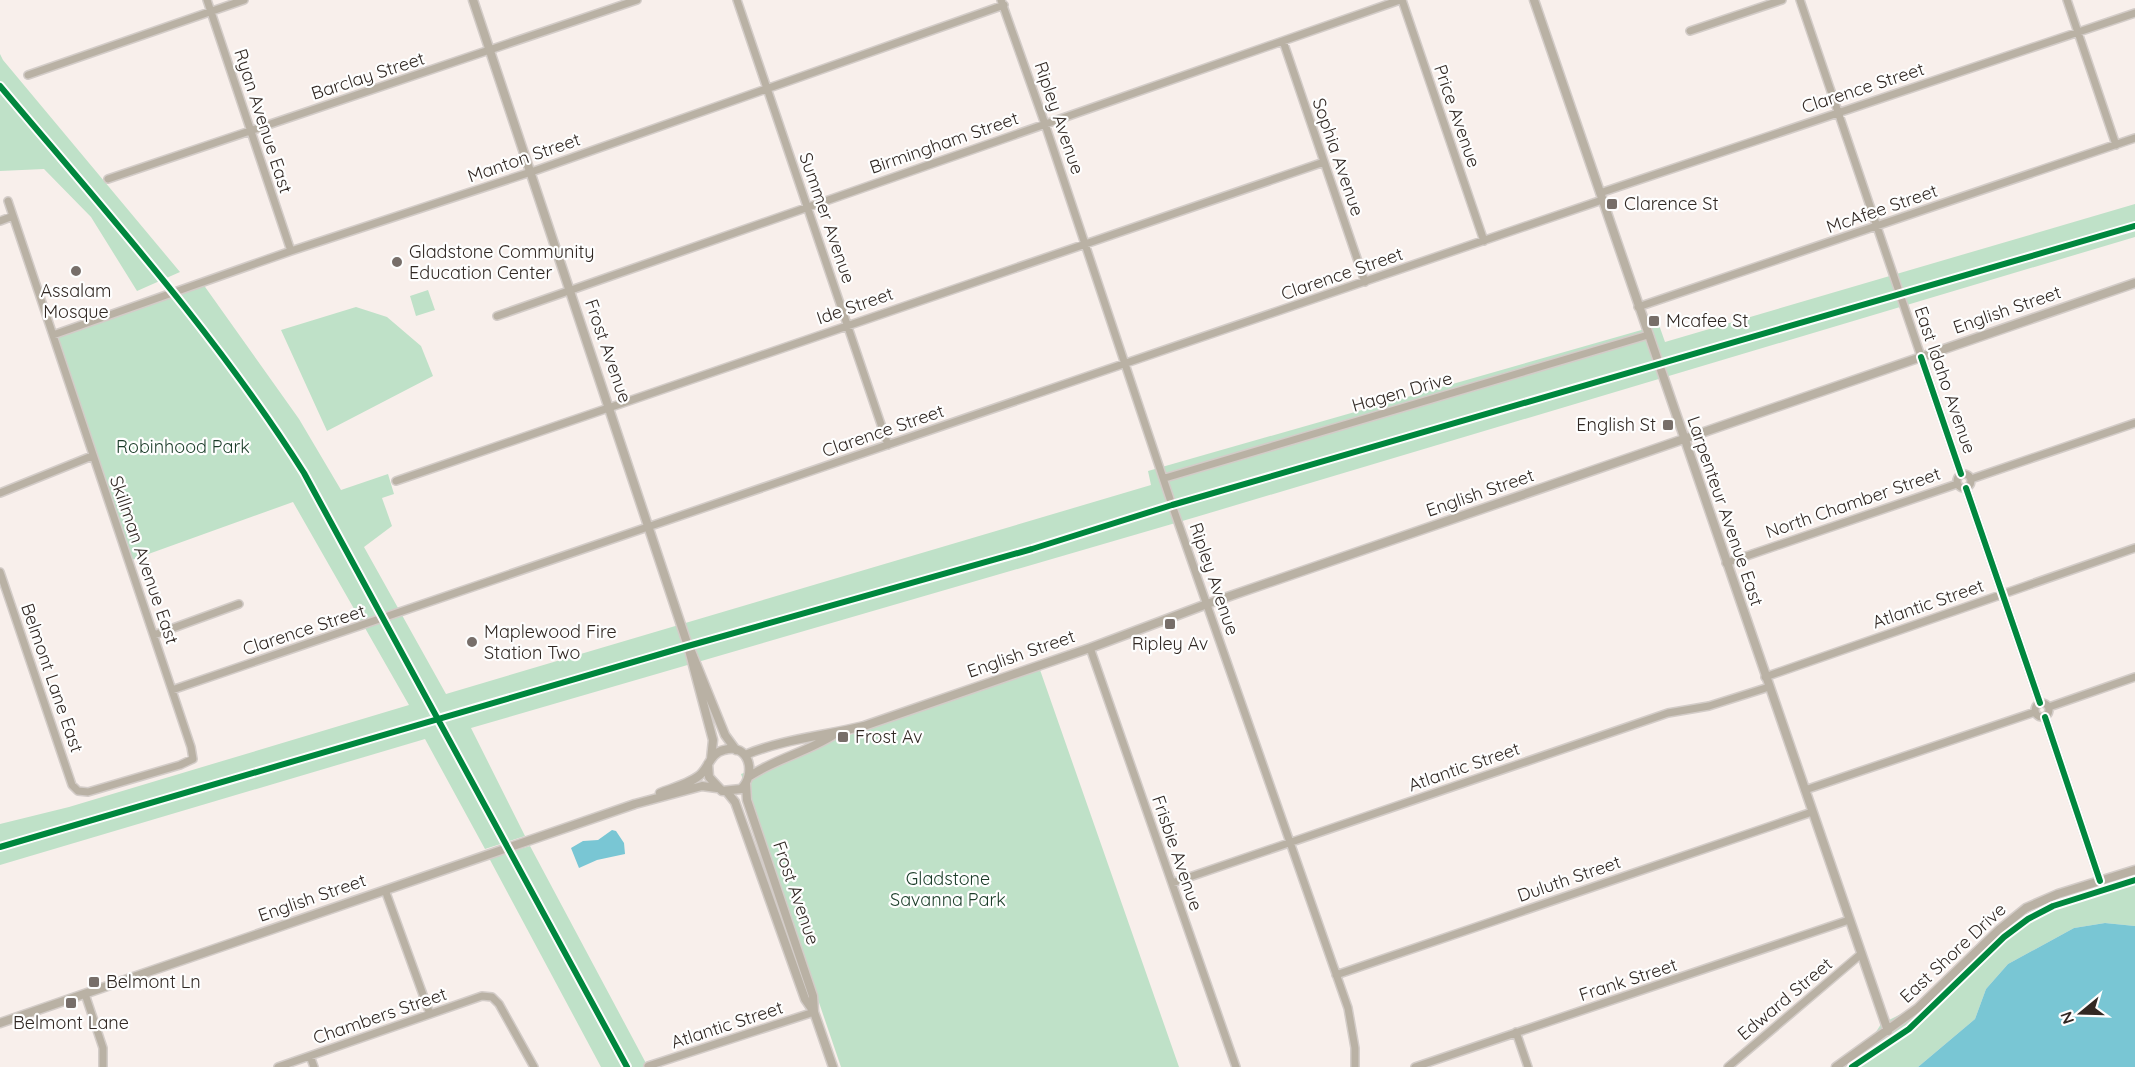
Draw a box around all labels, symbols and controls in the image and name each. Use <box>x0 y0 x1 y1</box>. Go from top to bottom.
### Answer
street label: Ryan Avenue East <box>229 46 298 196</box>
street label: Barclay Street <box>308 46 427 105</box>
street label: Clarence Street <box>1799 57 1927 118</box>
street label: Ripley Avenue <box>1029 59 1089 177</box>
street label: Price Avenue <box>1429 61 1486 170</box>
street label: Sophia Avenue <box>1308 95 1369 219</box>
street label: Birmingham Street <box>866 106 1021 179</box>
street label: Manton Street <box>464 128 583 188</box>
street label: Summer Avenue <box>794 149 861 286</box>
street label: McAfee Street <box>1823 179 1940 238</box>
place label: Clarence St <box>1624 192 1719 215</box>
marker: Clarence St <box>1605 197 1619 211</box>
place label: Gladstone Community Education Center <box>409 240 595 284</box>
street label: Clarence Street <box>1278 242 1406 305</box>
marker: Gladstone Community Education Center <box>390 255 404 269</box>
marker: Assalam Mosque <box>69 264 83 278</box>
place label: Assalam Mosque <box>40 279 112 323</box>
street label: English Street <box>1950 280 2064 339</box>
street label: Ide Street <box>813 282 896 329</box>
street label: Frost Avenue <box>580 296 637 406</box>
street label: East Idaho Avenue <box>1909 303 1981 457</box>
place label: Mcafee St <box>1666 309 1748 332</box>
marker: Mcafee St <box>1647 314 1661 328</box>
street label: Hagen Drive <box>1349 366 1455 417</box>
street label: Clarence Street <box>819 399 947 462</box>
place label: English St <box>1576 413 1656 436</box>
street label: Larpenteur Avenue East <box>1682 413 1769 609</box>
marker: English St <box>1661 418 1675 432</box>
park label: Robinhood Park <box>116 435 250 458</box>
street label: North Chamber Street <box>1762 462 1943 543</box>
street label: English Street <box>1423 463 1537 522</box>
street label: Skillman Avenue East <box>105 473 184 647</box>
street label: Ripley Avenue <box>1184 520 1244 638</box>
street label: Atlantic Street <box>1869 574 1987 633</box>
street label: Clarence Street <box>240 599 368 660</box>
street label: Belmont Lane East <box>16 600 89 756</box>
marker: Ripley Av <box>1163 617 1177 631</box>
place label: Maplewood Fire Station Two <box>484 620 617 664</box>
street label: English Street <box>964 624 1078 683</box>
place label: Ripley Av <box>1132 632 1208 655</box>
marker: Maplewood Fire Station Two <box>465 635 479 649</box>
place label: Frost Av <box>855 725 923 748</box>
marker: Frost Av <box>836 730 850 744</box>
street label: Atlantic Street <box>1405 737 1523 796</box>
street label: Frisbie Avenue <box>1147 792 1208 914</box>
street label: Frost Avenue <box>768 838 825 948</box>
street label: Duluth Street <box>1514 850 1624 907</box>
park label: Gladstone Savanna Park <box>890 867 1006 911</box>
street label: English Street <box>255 868 369 927</box>
street label: East Shore Drive <box>1895 898 2011 1008</box>
street label: Edward Street <box>1732 952 1837 1045</box>
street label: Frank Street <box>1576 953 1680 1006</box>
place label: Belmont Ln <box>106 970 201 993</box>
marker: Belmont Ln <box>87 975 101 989</box>
street label: Chambers Street <box>310 982 450 1049</box>
north arrow <box>2051 983 2111 1043</box>
marker: Belmont Lane <box>64 996 78 1010</box>
street label: Atlantic Street <box>668 996 786 1053</box>
text: N <box>2055 1009 2078 1027</box>
place label: Belmont Lane <box>13 1011 129 1034</box>

